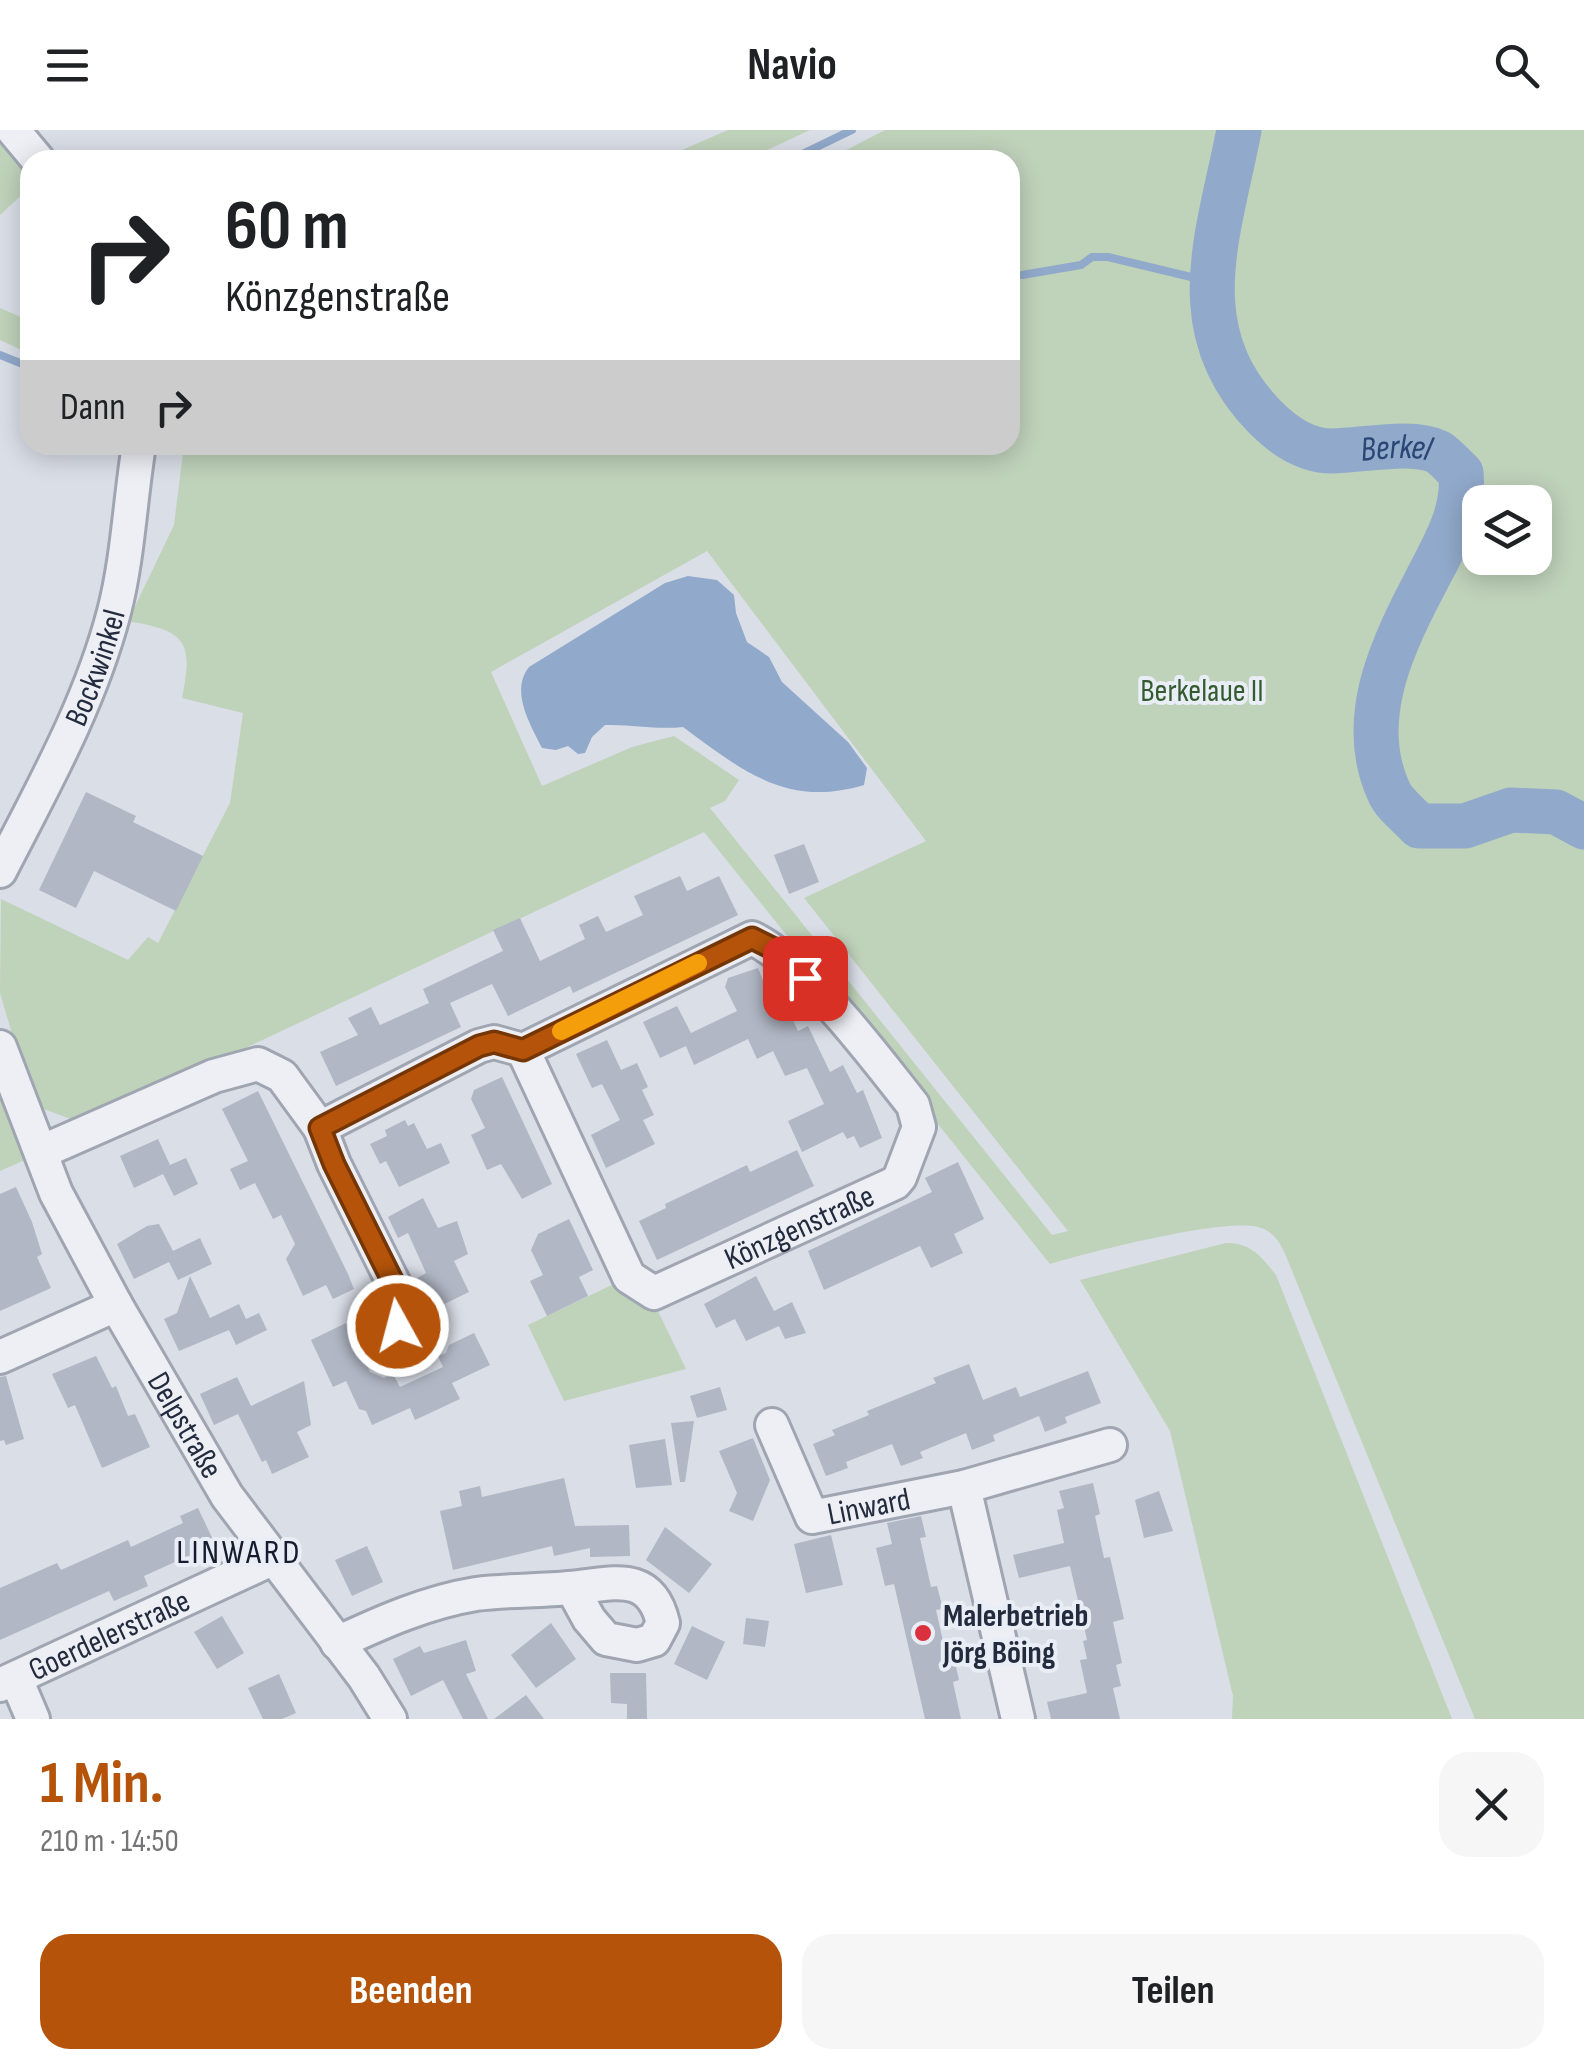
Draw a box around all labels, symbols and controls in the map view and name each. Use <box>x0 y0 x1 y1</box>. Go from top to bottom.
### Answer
icon: menu <box>40 38 95 93</box>
text: Navio <box>747 38 837 93</box>
icon: search <box>1489 38 1544 93</box>
text: 60 m <box>225 185 349 269</box>
icon: right <box>60 190 190 320</box>
text: Könzgenstraße <box>225 270 450 325</box>
icon: right <box>146 380 201 435</box>
text: Dann <box>60 385 126 430</box>
water label: Berkel <box>1358 426 1438 472</box>
map controls <box>1462 485 1552 575</box>
button: layers <box>1462 485 1552 575</box>
street label: Bockwinkel <box>57 606 135 732</box>
park label: Berkelaue II <box>1140 672 1264 711</box>
pin <box>763 936 848 1021</box>
icon: arrive <box>778 951 833 1006</box>
street label: Könzgenstraße <box>719 1177 881 1279</box>
position arrow <box>346 1274 450 1378</box>
street label: Delpstraße <box>138 1365 230 1486</box>
street label: Linward <box>824 1480 914 1535</box>
district label: LINWARD <box>176 1531 302 1574</box>
street label: Goerdelerstraße <box>23 1582 196 1690</box>
place label: Malerbetrieb Jörg Böing <box>942 1597 1088 1673</box>
marker: Malerbetrieb Jörg Böing <box>912 1622 934 1644</box>
text: 1 Min. <box>40 1748 163 1820</box>
button: close <box>1439 1752 1544 1857</box>
text: 210 m · 14:50 <box>40 1822 179 1861</box>
button: Beenden <box>40 1934 782 2049</box>
button: Teilen <box>802 1934 1544 2049</box>

